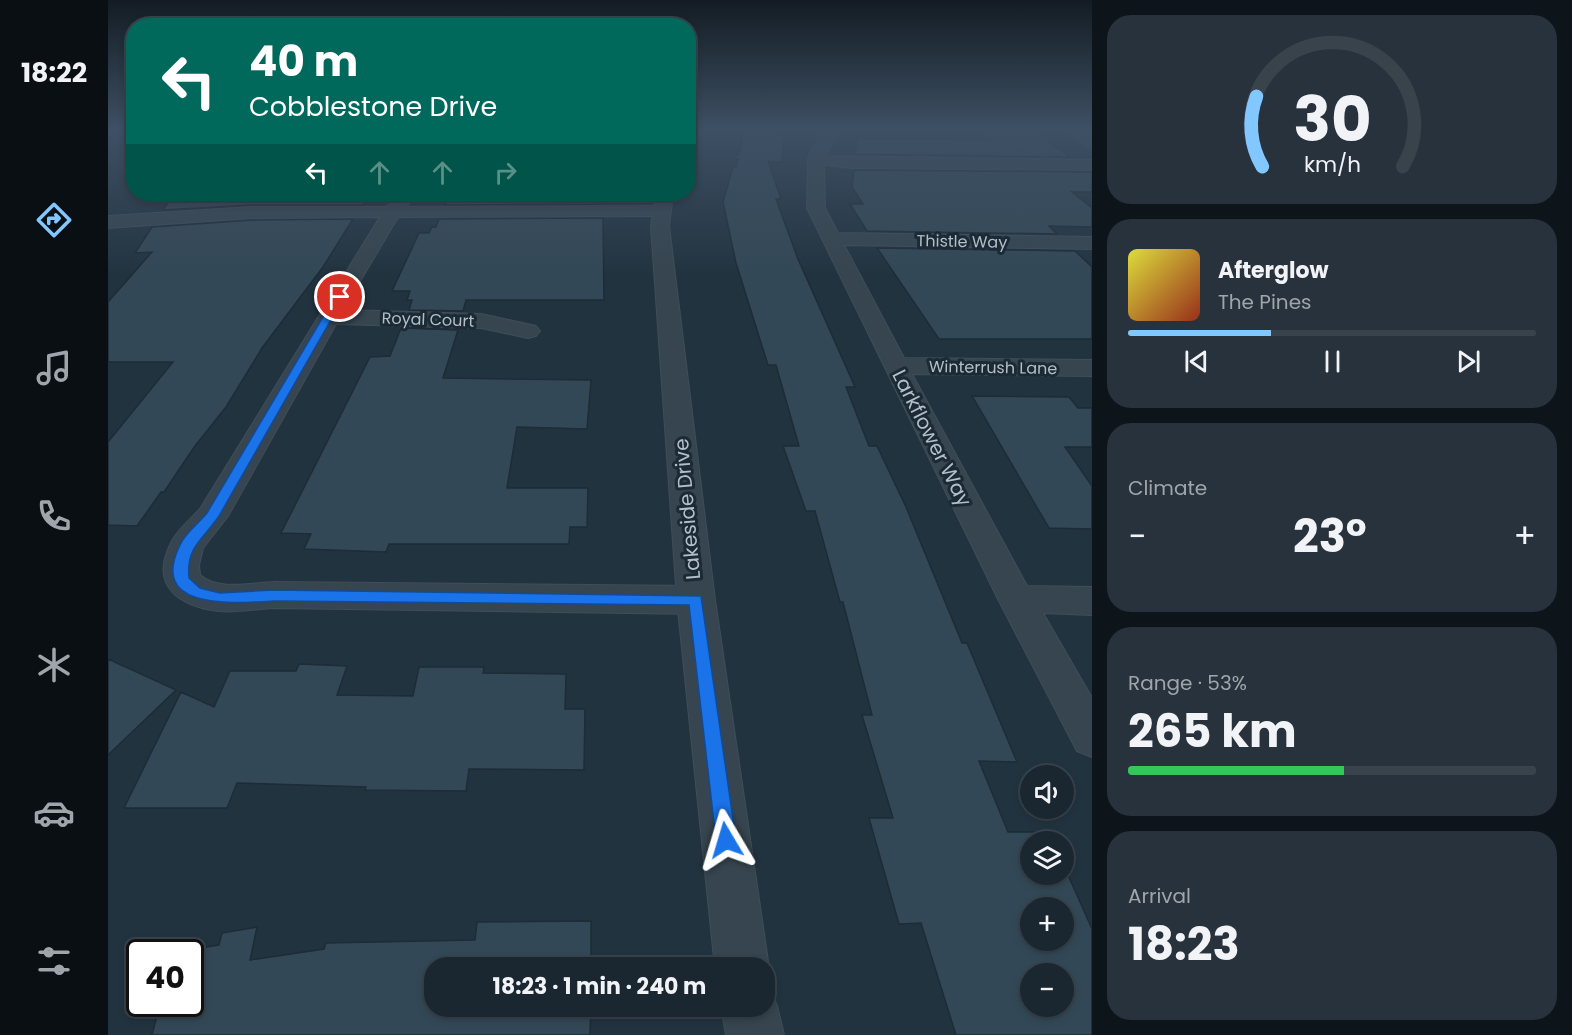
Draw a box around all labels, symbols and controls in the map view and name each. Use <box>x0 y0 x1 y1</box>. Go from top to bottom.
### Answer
text: 40 m <box>249 32 358 91</box>
icon: left <box>150 42 228 120</box>
text: 18:22 <box>21 54 87 91</box>
text: 30 <box>1293 75 1371 163</box>
text: Cobblestone Drive <box>249 88 497 125</box>
text: km/h <box>1303 149 1361 180</box>
icon: left <box>300 156 333 189</box>
icon: ahead <box>363 156 396 189</box>
icon: ahead <box>426 156 459 189</box>
icon: right <box>489 156 522 189</box>
icon: directions <box>33 199 75 241</box>
street label: Thistle Way <box>917 229 1007 254</box>
text: Afterglow <box>1218 255 1329 286</box>
pin <box>314 271 365 322</box>
icon: arrive <box>323 280 356 313</box>
text: The Pines <box>1218 288 1312 316</box>
street label: Royal Court <box>381 306 475 333</box>
icon: previous <box>1180 345 1213 378</box>
icon: pause <box>1316 345 1349 378</box>
icon: next <box>1452 345 1485 378</box>
icon: music <box>33 347 75 389</box>
street label: Winterrush Lane <box>929 355 1057 380</box>
street label: Larkflower Way <box>885 365 979 511</box>
street label: Lakeside Drive <box>667 437 707 581</box>
text: Climate <box>1128 474 1207 502</box>
icon: phone <box>33 495 75 537</box>
text: 23° <box>1293 505 1367 568</box>
text: − <box>1128 513 1146 560</box>
text: + <box>1513 513 1536 560</box>
icon: climate <box>33 644 75 686</box>
text: Range · 53% <box>1128 669 1247 697</box>
text: 265 km <box>1128 700 1297 763</box>
map controls <box>1020 765 1074 1017</box>
button: sound <box>1020 765 1074 819</box>
icon: car <box>33 792 75 834</box>
position arrow <box>694 808 758 872</box>
button: layers <box>1020 831 1074 885</box>
text: Arrival <box>1128 882 1191 910</box>
button: + <box>1020 897 1074 951</box>
text: 18:23 <box>1128 913 1240 976</box>
speed limit sign: 40 <box>126 939 204 1017</box>
icon: filters <box>33 940 75 982</box>
button: − <box>1020 963 1074 1017</box>
text: 18:23 · 1 min · 240 m <box>493 971 706 1002</box>

